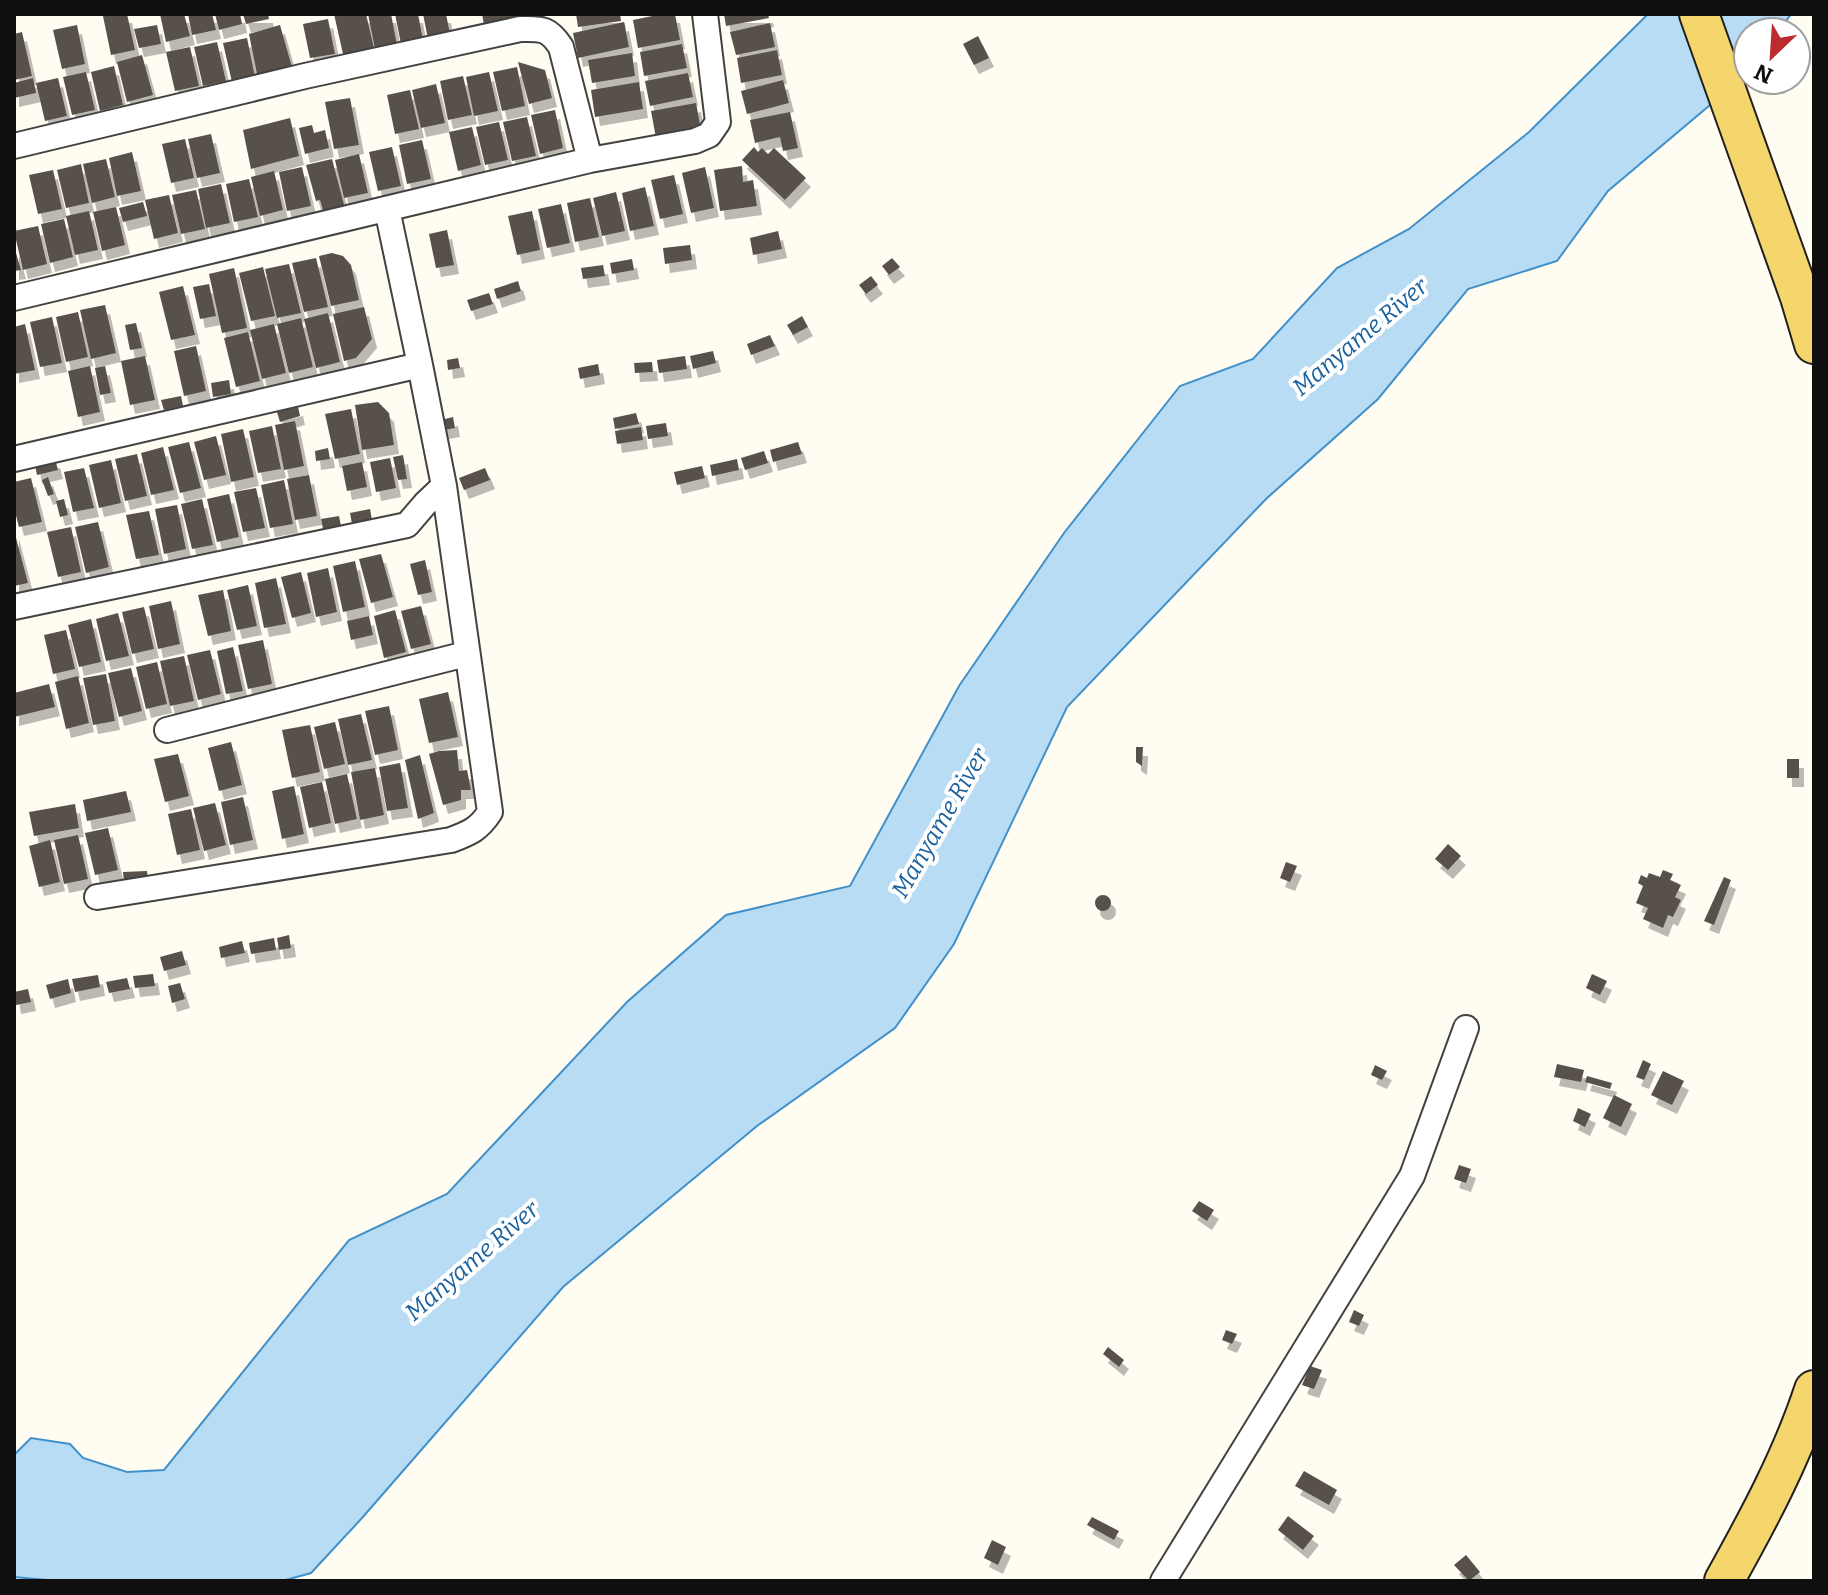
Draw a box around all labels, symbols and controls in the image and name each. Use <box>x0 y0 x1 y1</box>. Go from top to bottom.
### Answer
north arrow <box>1732 16 1812 96</box>
text: N <box>1750 58 1777 89</box>
water label: Manyame River <box>1287 272 1434 402</box>
water label: Manyame River <box>886 742 995 903</box>
water label: Manyame River <box>400 1195 545 1327</box>

